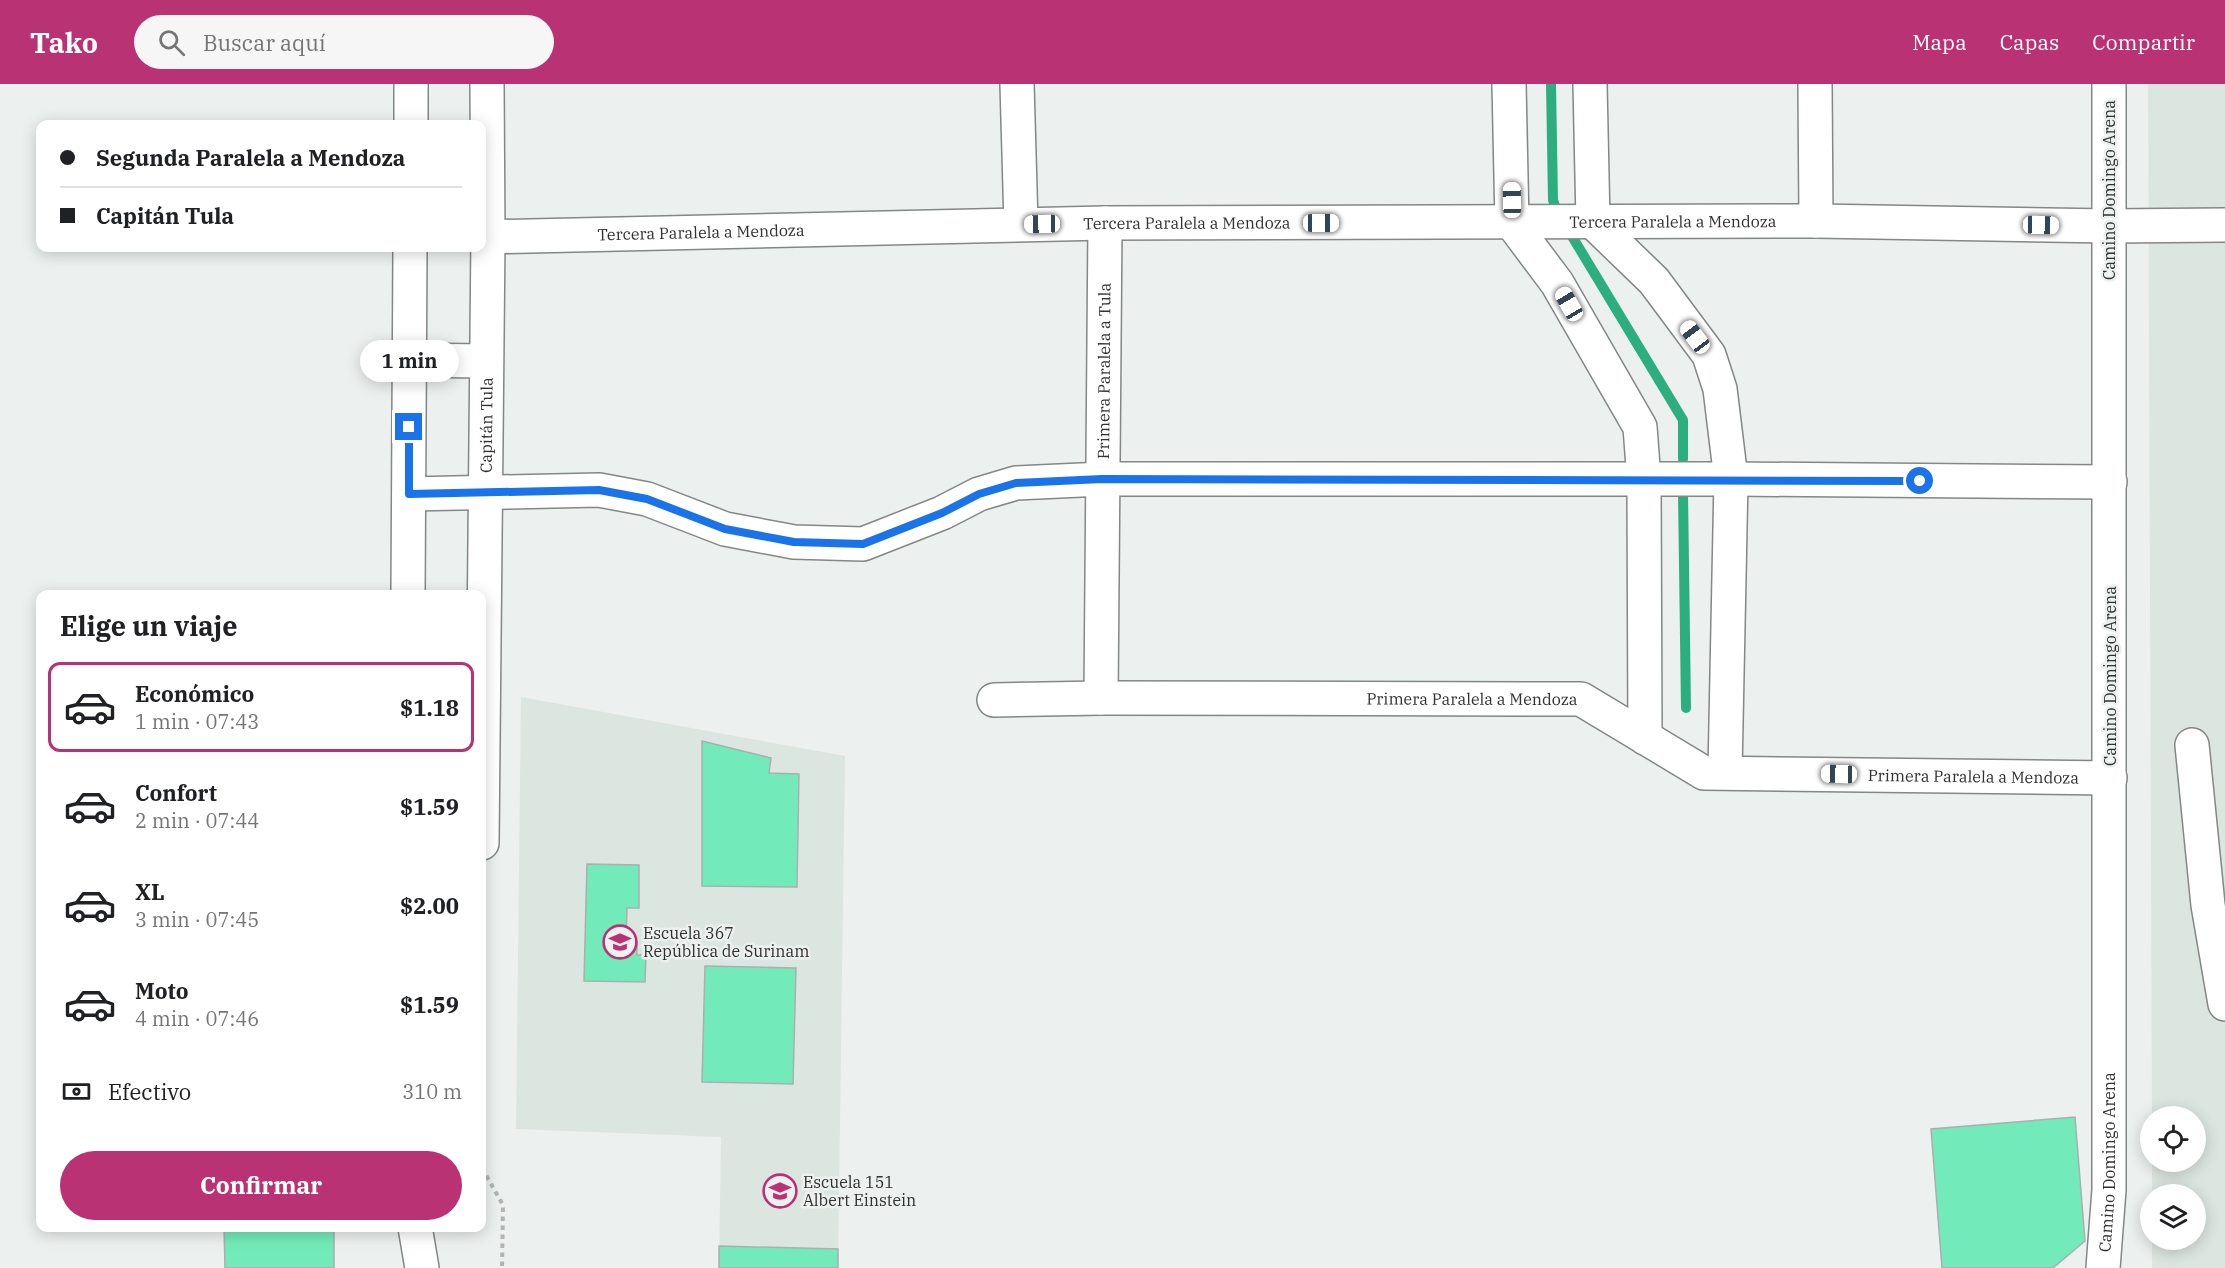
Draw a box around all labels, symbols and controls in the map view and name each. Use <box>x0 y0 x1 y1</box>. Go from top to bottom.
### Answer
search box <box>134 15 554 69</box>
text: Tako <box>30 24 98 61</box>
icon: search <box>155 26 188 59</box>
text: Buscar aquí <box>203 28 326 57</box>
text: Mapa <box>1912 28 1967 56</box>
text: Capas <box>2000 28 2059 56</box>
text: Compartir <box>2092 28 2195 56</box>
street label: Camino Domingo Arena <box>2099 100 2119 280</box>
text: Segunda Paralela a Mendoza <box>96 143 405 172</box>
car <box>1503 182 1521 218</box>
text: Capitán Tula <box>96 201 234 230</box>
street label: Tercera Paralela a Mendoza <box>1569 211 1777 232</box>
street label: Tercera Paralela a Mendoza <box>1083 212 1291 233</box>
car <box>1303 214 1339 232</box>
car <box>1024 215 1060 233</box>
car <box>2023 216 2059 234</box>
street label: Tercera Paralela a Mendoza <box>597 220 805 244</box>
street label: Primera Paralela a Tula <box>1093 282 1114 459</box>
car <box>1552 284 1586 324</box>
car <box>1677 317 1713 357</box>
callout: 1 min <box>360 340 458 382</box>
text: 1 min <box>382 347 438 374</box>
street label: Capitán Tula <box>476 377 497 473</box>
route end <box>395 413 422 440</box>
route start <box>1906 467 1933 494</box>
street label: Camino Domingo Arena <box>2100 586 2120 766</box>
text: Elige un viaje <box>60 608 238 643</box>
text: Económico <box>135 679 254 708</box>
icon: car <box>63 680 117 734</box>
street label: Primera Paralela a Mendoza <box>1366 689 1578 709</box>
text: $1.18 <box>400 693 459 722</box>
text: 1 min · 07:43 <box>135 708 259 735</box>
car <box>1821 765 1857 783</box>
street label: Primera Paralela a Mendoza <box>1868 765 2079 788</box>
text: Confort <box>135 778 217 807</box>
icon: car <box>63 779 117 833</box>
text: $1.59 <box>400 792 459 821</box>
text: 2 min · 07:44 <box>135 807 259 834</box>
text: XL <box>135 877 165 906</box>
icon: car <box>63 878 117 932</box>
text: $2.00 <box>400 891 459 920</box>
text: 3 min · 07:45 <box>135 906 259 933</box>
place label: Escuela 367 República de Surinam <box>643 923 810 961</box>
school or university icon: Escuela 367 República de Surinam <box>602 924 638 960</box>
text: Moto <box>135 976 189 1005</box>
icon: car <box>63 977 117 1031</box>
text: $1.59 <box>400 990 459 1019</box>
text: 4 min · 07:46 <box>135 1005 259 1032</box>
street label: Camino Domingo Arena <box>2094 1072 2119 1253</box>
icon: cash <box>60 1075 93 1108</box>
text: Efectivo <box>108 1077 191 1106</box>
text: 310 m <box>402 1078 462 1105</box>
map controls <box>2140 1106 2206 1250</box>
button: locate <box>2140 1106 2206 1172</box>
button: Confirmar <box>60 1151 462 1220</box>
place label: Escuela 151 Albert Einstein <box>803 1172 916 1210</box>
school or university icon: Escuela 151 Albert Einstein <box>762 1173 798 1209</box>
button: layers <box>2140 1184 2206 1250</box>

